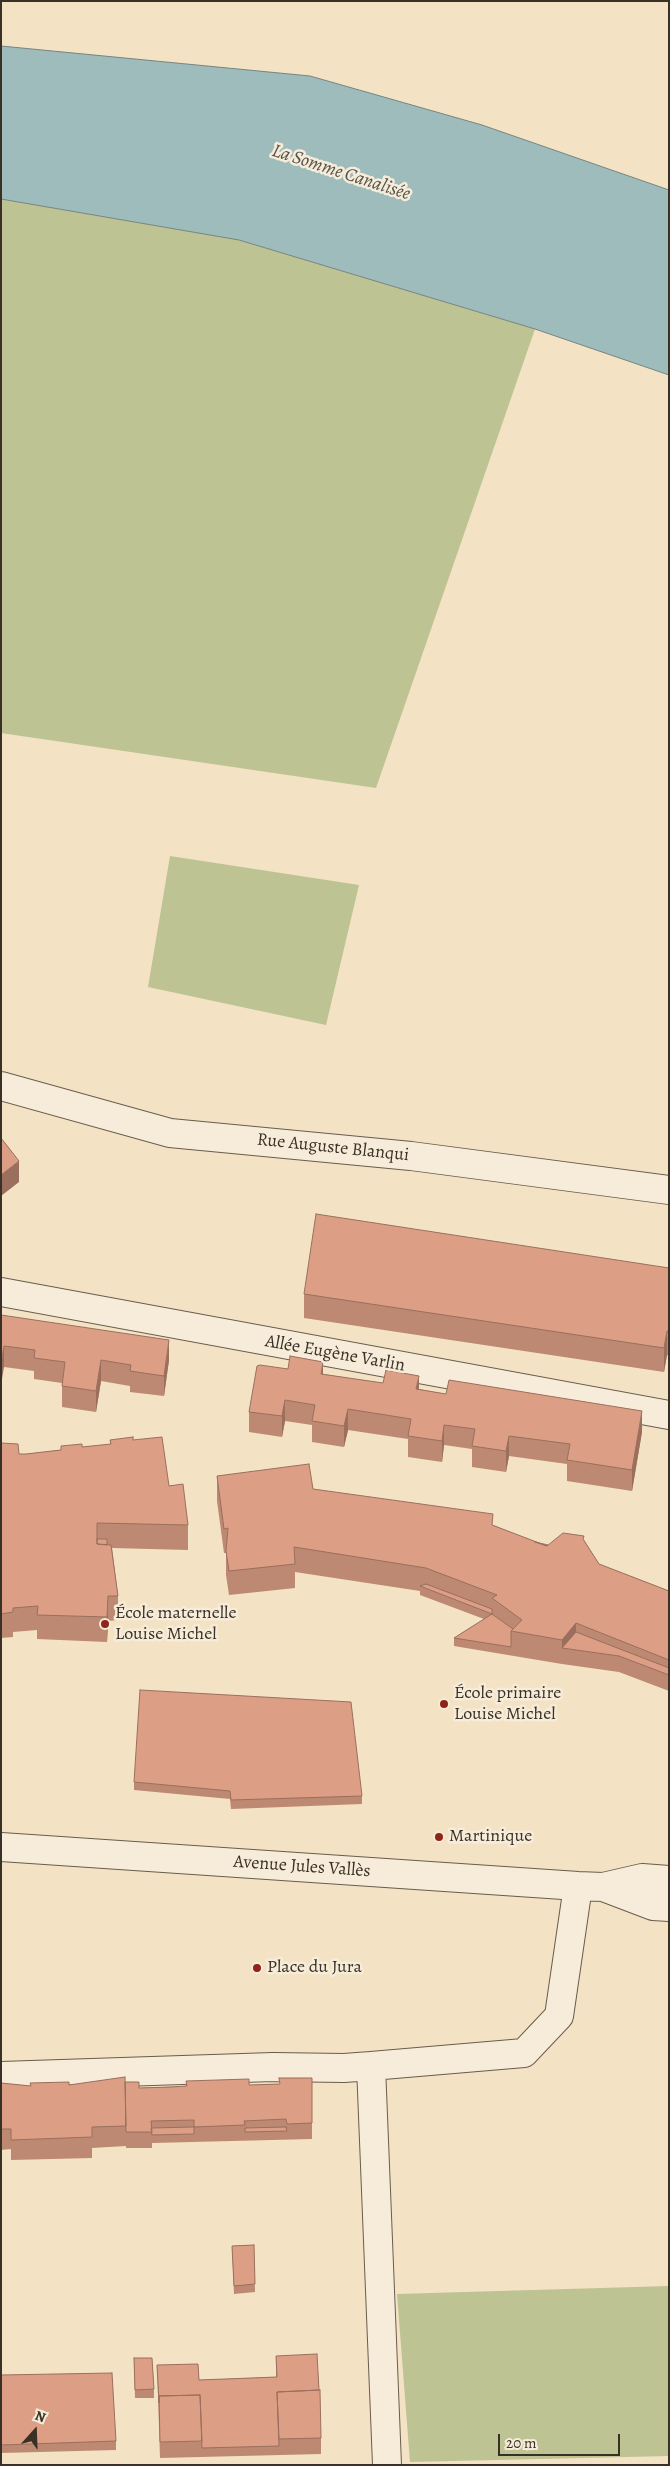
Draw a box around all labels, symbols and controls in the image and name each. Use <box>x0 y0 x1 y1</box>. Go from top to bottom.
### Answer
water label: La Somme Canalisée <box>269 140 413 206</box>
street label: Rue Auguste Blanqui <box>256 1129 410 1167</box>
street label: Allée Eugène Varlin <box>264 1331 406 1377</box>
place label: École maternelle Louise Michel <box>115 1603 237 1646</box>
marker: École maternelle Louise Michel <box>99 1618 111 1630</box>
place label: École primaire Louise Michel <box>454 1683 561 1726</box>
marker: École primaire Louise Michel <box>438 1698 450 1710</box>
place label: Martinique <box>449 1826 532 1848</box>
marker: Martinique <box>433 1831 445 1843</box>
street label: Avenue Jules Vallès <box>233 1851 371 1883</box>
place label: Place du Jura <box>267 1957 362 1979</box>
marker: Place du Jura <box>251 1962 263 1974</box>
north arrow <box>10 2406 60 2456</box>
text: N <box>32 2406 48 2427</box>
scale bar <box>500 2424 622 2456</box>
text: 20 m <box>506 2433 537 2453</box>

